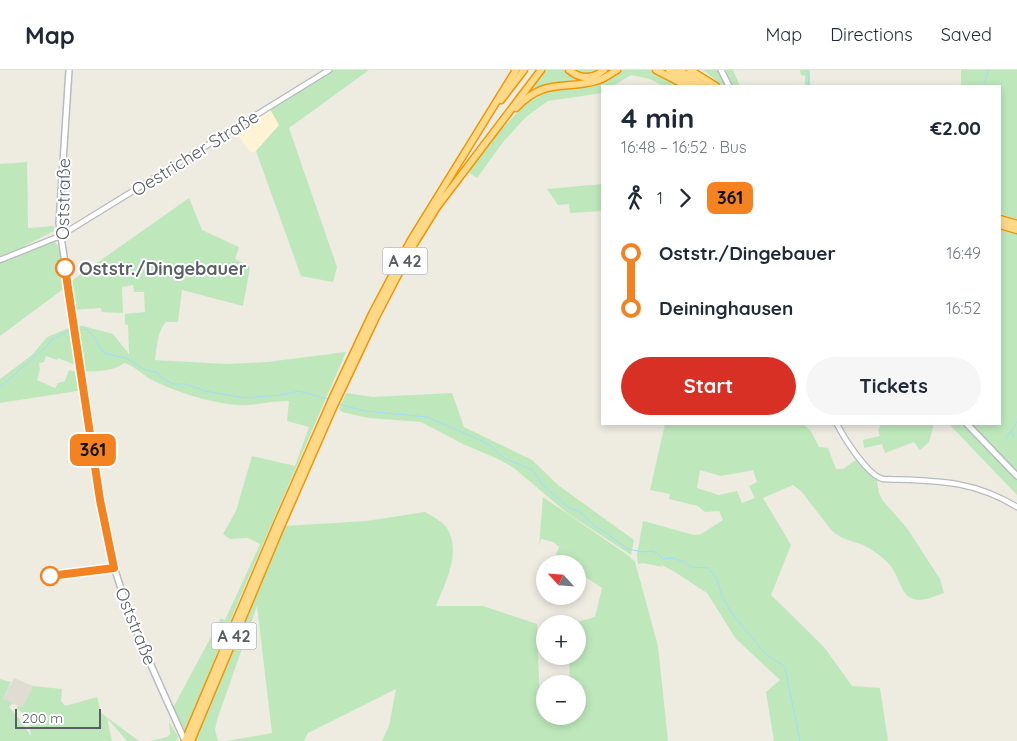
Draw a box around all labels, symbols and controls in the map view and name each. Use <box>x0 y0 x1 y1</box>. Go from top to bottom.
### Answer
text: Map <box>25 20 75 50</box>
text: Map <box>765 23 802 46</box>
text: Directions <box>830 23 913 46</box>
text: Saved <box>941 23 992 46</box>
text: 4 min <box>621 100 694 135</box>
street label: Oestricher Straße <box>127 105 263 201</box>
text: €2.00 <box>930 116 981 140</box>
text: 16:48 – 16:52 · Bus <box>621 137 746 157</box>
street label: Oststraße <box>51 158 75 240</box>
icon: walk <box>621 184 649 212</box>
icon: forward <box>671 184 699 212</box>
text: 361 <box>717 186 743 209</box>
text: 1 <box>657 188 663 208</box>
text: Oststr./Dingebauer <box>659 241 836 265</box>
text: 16:49 <box>946 243 981 263</box>
road number: A 42 <box>382 248 428 275</box>
place label: Oststr./Dingebauer <box>79 257 247 280</box>
marker: Oststr./Dingebauer <box>55 258 75 278</box>
text: Deininghausen <box>659 296 793 320</box>
text: 16:52 <box>946 298 981 318</box>
button: Start <box>621 357 796 415</box>
button: Tickets <box>806 357 981 415</box>
line badge: 361 <box>64 434 122 466</box>
text: 361 <box>80 438 106 461</box>
north arrow <box>536 555 586 605</box>
map controls <box>536 555 586 725</box>
unlabelled marker <box>40 566 60 586</box>
street label: Oststraße <box>110 584 162 668</box>
button: + <box>536 615 586 665</box>
road number: A 42 <box>212 622 256 650</box>
button: − <box>536 675 586 725</box>
scale bar <box>15 706 101 729</box>
text: 200 m <box>22 709 63 727</box>

